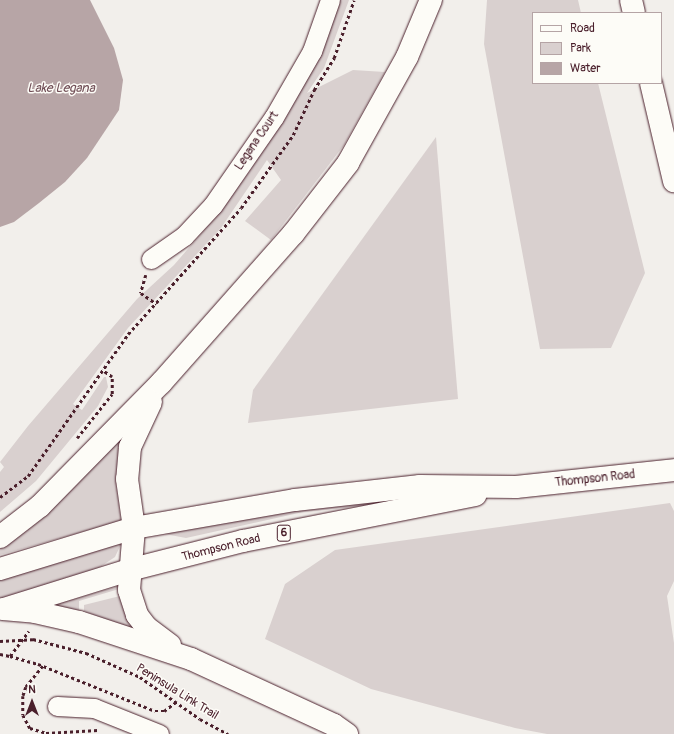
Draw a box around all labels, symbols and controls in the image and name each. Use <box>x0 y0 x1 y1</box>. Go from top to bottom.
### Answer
legend <box>532 12 662 84</box>
text: Road <box>570 21 595 36</box>
text: Park <box>570 41 591 56</box>
text: Water <box>570 61 601 76</box>
water label: Lake Legana <box>27 80 95 96</box>
street label: Legana Court <box>232 109 282 173</box>
street label: Thompson Road <box>554 468 636 490</box>
road number: 6 <box>276 524 292 542</box>
street label: Thompson Road <box>180 531 262 565</box>
street label: Peninsula Link Trail <box>133 661 221 723</box>
north arrow <box>12 682 52 722</box>
text: N <box>28 683 36 696</box>

